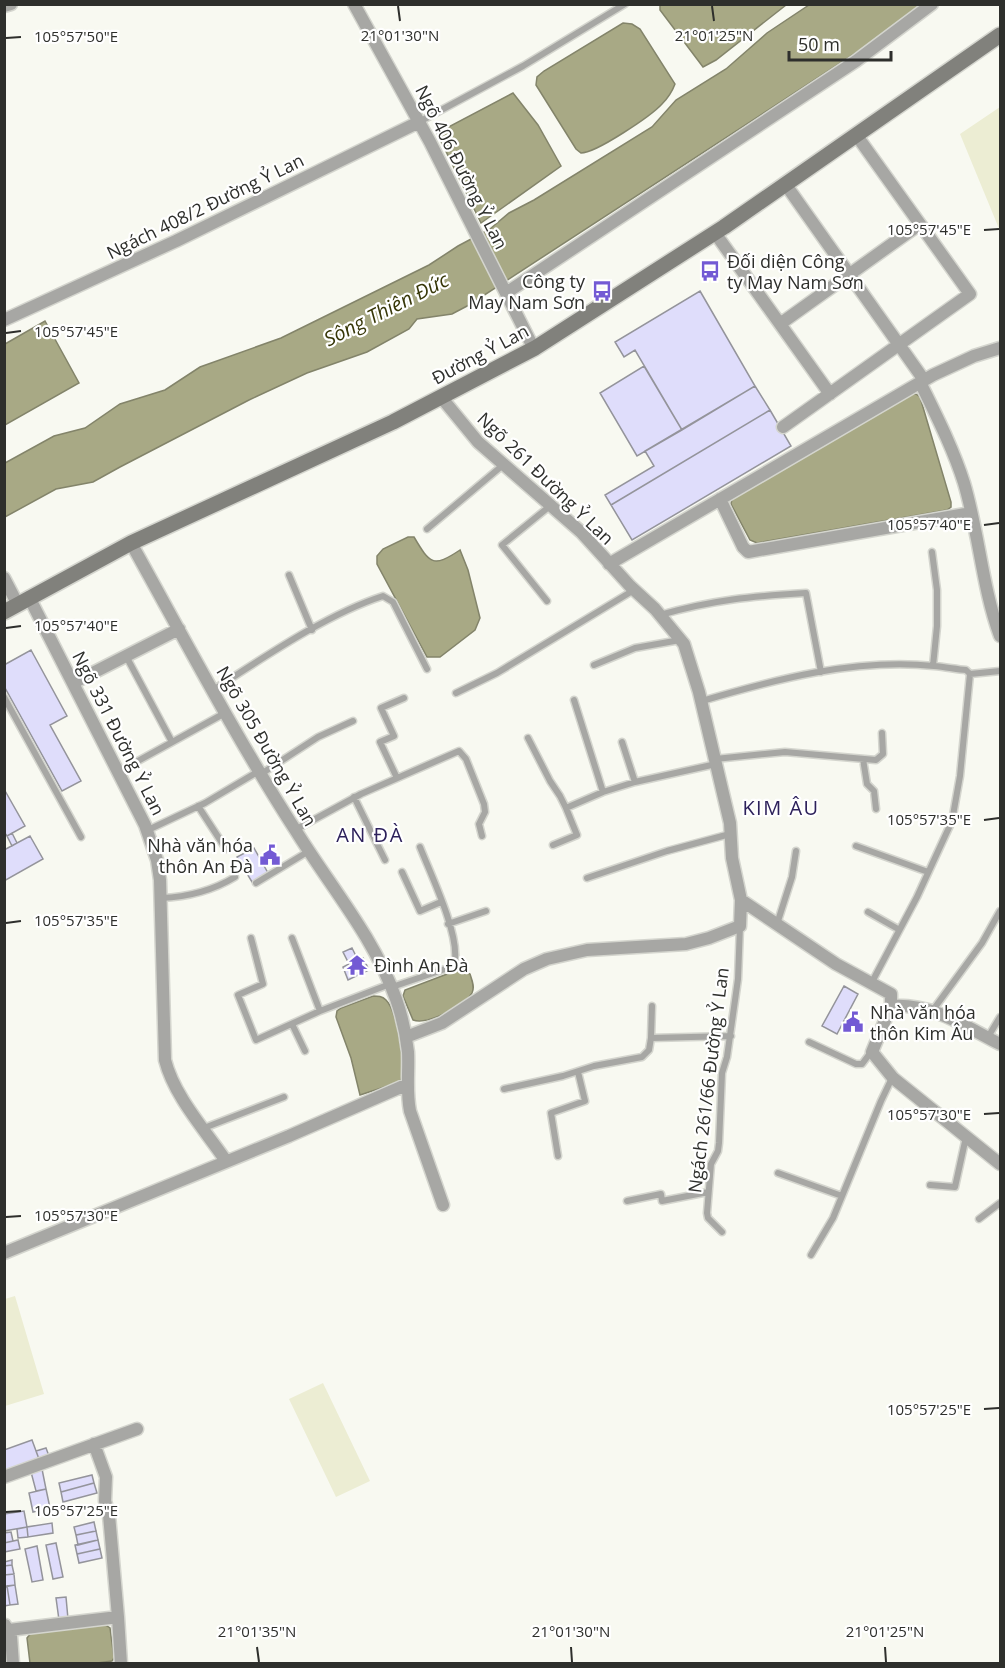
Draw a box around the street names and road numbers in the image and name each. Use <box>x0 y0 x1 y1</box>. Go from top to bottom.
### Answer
street label: Ngõ 406 Đường Ỷ Lan <box>410 81 514 253</box>
street label: Ngách 408/2 Đường Ỷ Lan <box>102 148 308 264</box>
street label: Đường Ỷ Lan <box>427 318 533 390</box>
street label: Ngõ 261 Đường Ỷ Lan <box>473 406 619 550</box>
street label: Ngõ 331 Đường Ỷ Lan <box>67 647 171 819</box>
street label: Ngõ 305 Đường Ỷ Lan <box>211 662 323 830</box>
street label: Ngách 261/66 Đường Ỷ Lan <box>682 966 734 1194</box>

